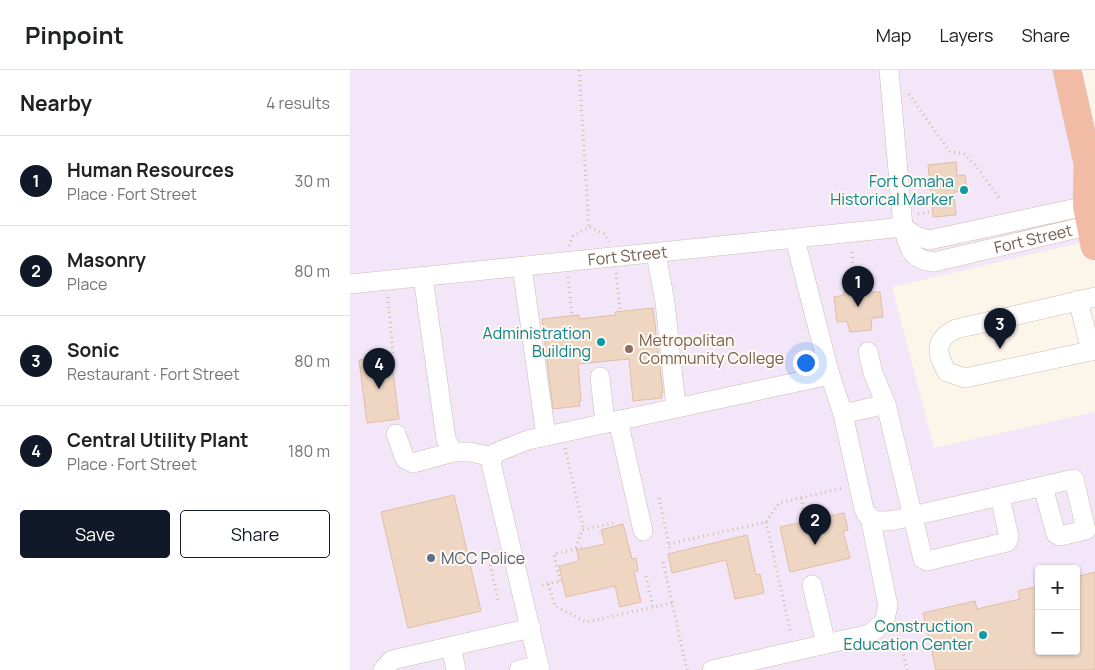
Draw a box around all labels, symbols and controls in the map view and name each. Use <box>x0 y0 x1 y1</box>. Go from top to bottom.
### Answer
text: Pinpoint <box>25 18 124 51</box>
text: Map <box>876 23 911 47</box>
text: Layers <box>939 23 993 47</box>
text: Share <box>1021 23 1070 47</box>
text: Nearby <box>20 89 92 117</box>
text: 4 results <box>266 92 330 114</box>
text: Human Resources <box>67 157 234 183</box>
text: 1 <box>32 170 40 192</box>
text: 30 m <box>295 170 330 192</box>
place label: Fort Omaha Historical Marker <box>830 170 954 210</box>
text: Place · Fort Street <box>67 183 197 205</box>
marker: Fort Omaha Historical Marker <box>958 184 970 196</box>
street label: Fort Street <box>992 219 1075 258</box>
street label: Fort Street <box>587 240 668 270</box>
text: Masonry <box>67 247 146 273</box>
text: 2 <box>31 260 41 282</box>
text: 80 m <box>294 260 330 282</box>
pin: 1 <box>842 266 874 307</box>
text: Place <box>67 273 107 295</box>
pin: 3 <box>984 308 1016 349</box>
place label: Administration Building <box>483 322 591 362</box>
place label: Metropolitan Community College <box>639 329 784 369</box>
marker: Administration Building <box>595 336 607 348</box>
text: Sonic <box>67 337 119 363</box>
marker: Metropolitan Community College <box>623 343 635 355</box>
pin: 4 <box>363 348 395 389</box>
text: 3 <box>31 350 41 372</box>
text: 80 m <box>294 350 330 372</box>
your location <box>793 350 819 376</box>
text: Restaurant · Fort Street <box>67 363 240 385</box>
text: Central Utility Plant <box>67 427 249 453</box>
text: 4 <box>31 440 41 462</box>
text: 180 m <box>288 440 330 462</box>
text: Place · Fort Street <box>67 453 197 475</box>
pin: 2 <box>799 504 831 545</box>
button: Save <box>20 510 170 558</box>
button: Share <box>180 510 330 558</box>
place label: MCC Police <box>441 547 525 569</box>
marker: MCC Police <box>425 552 437 564</box>
map controls <box>1035 565 1080 655</box>
button: + <box>1035 565 1080 610</box>
button: − <box>1035 610 1080 655</box>
place label: Construction Education Center <box>844 615 973 655</box>
marker: Construction Education Center <box>977 629 989 641</box>

